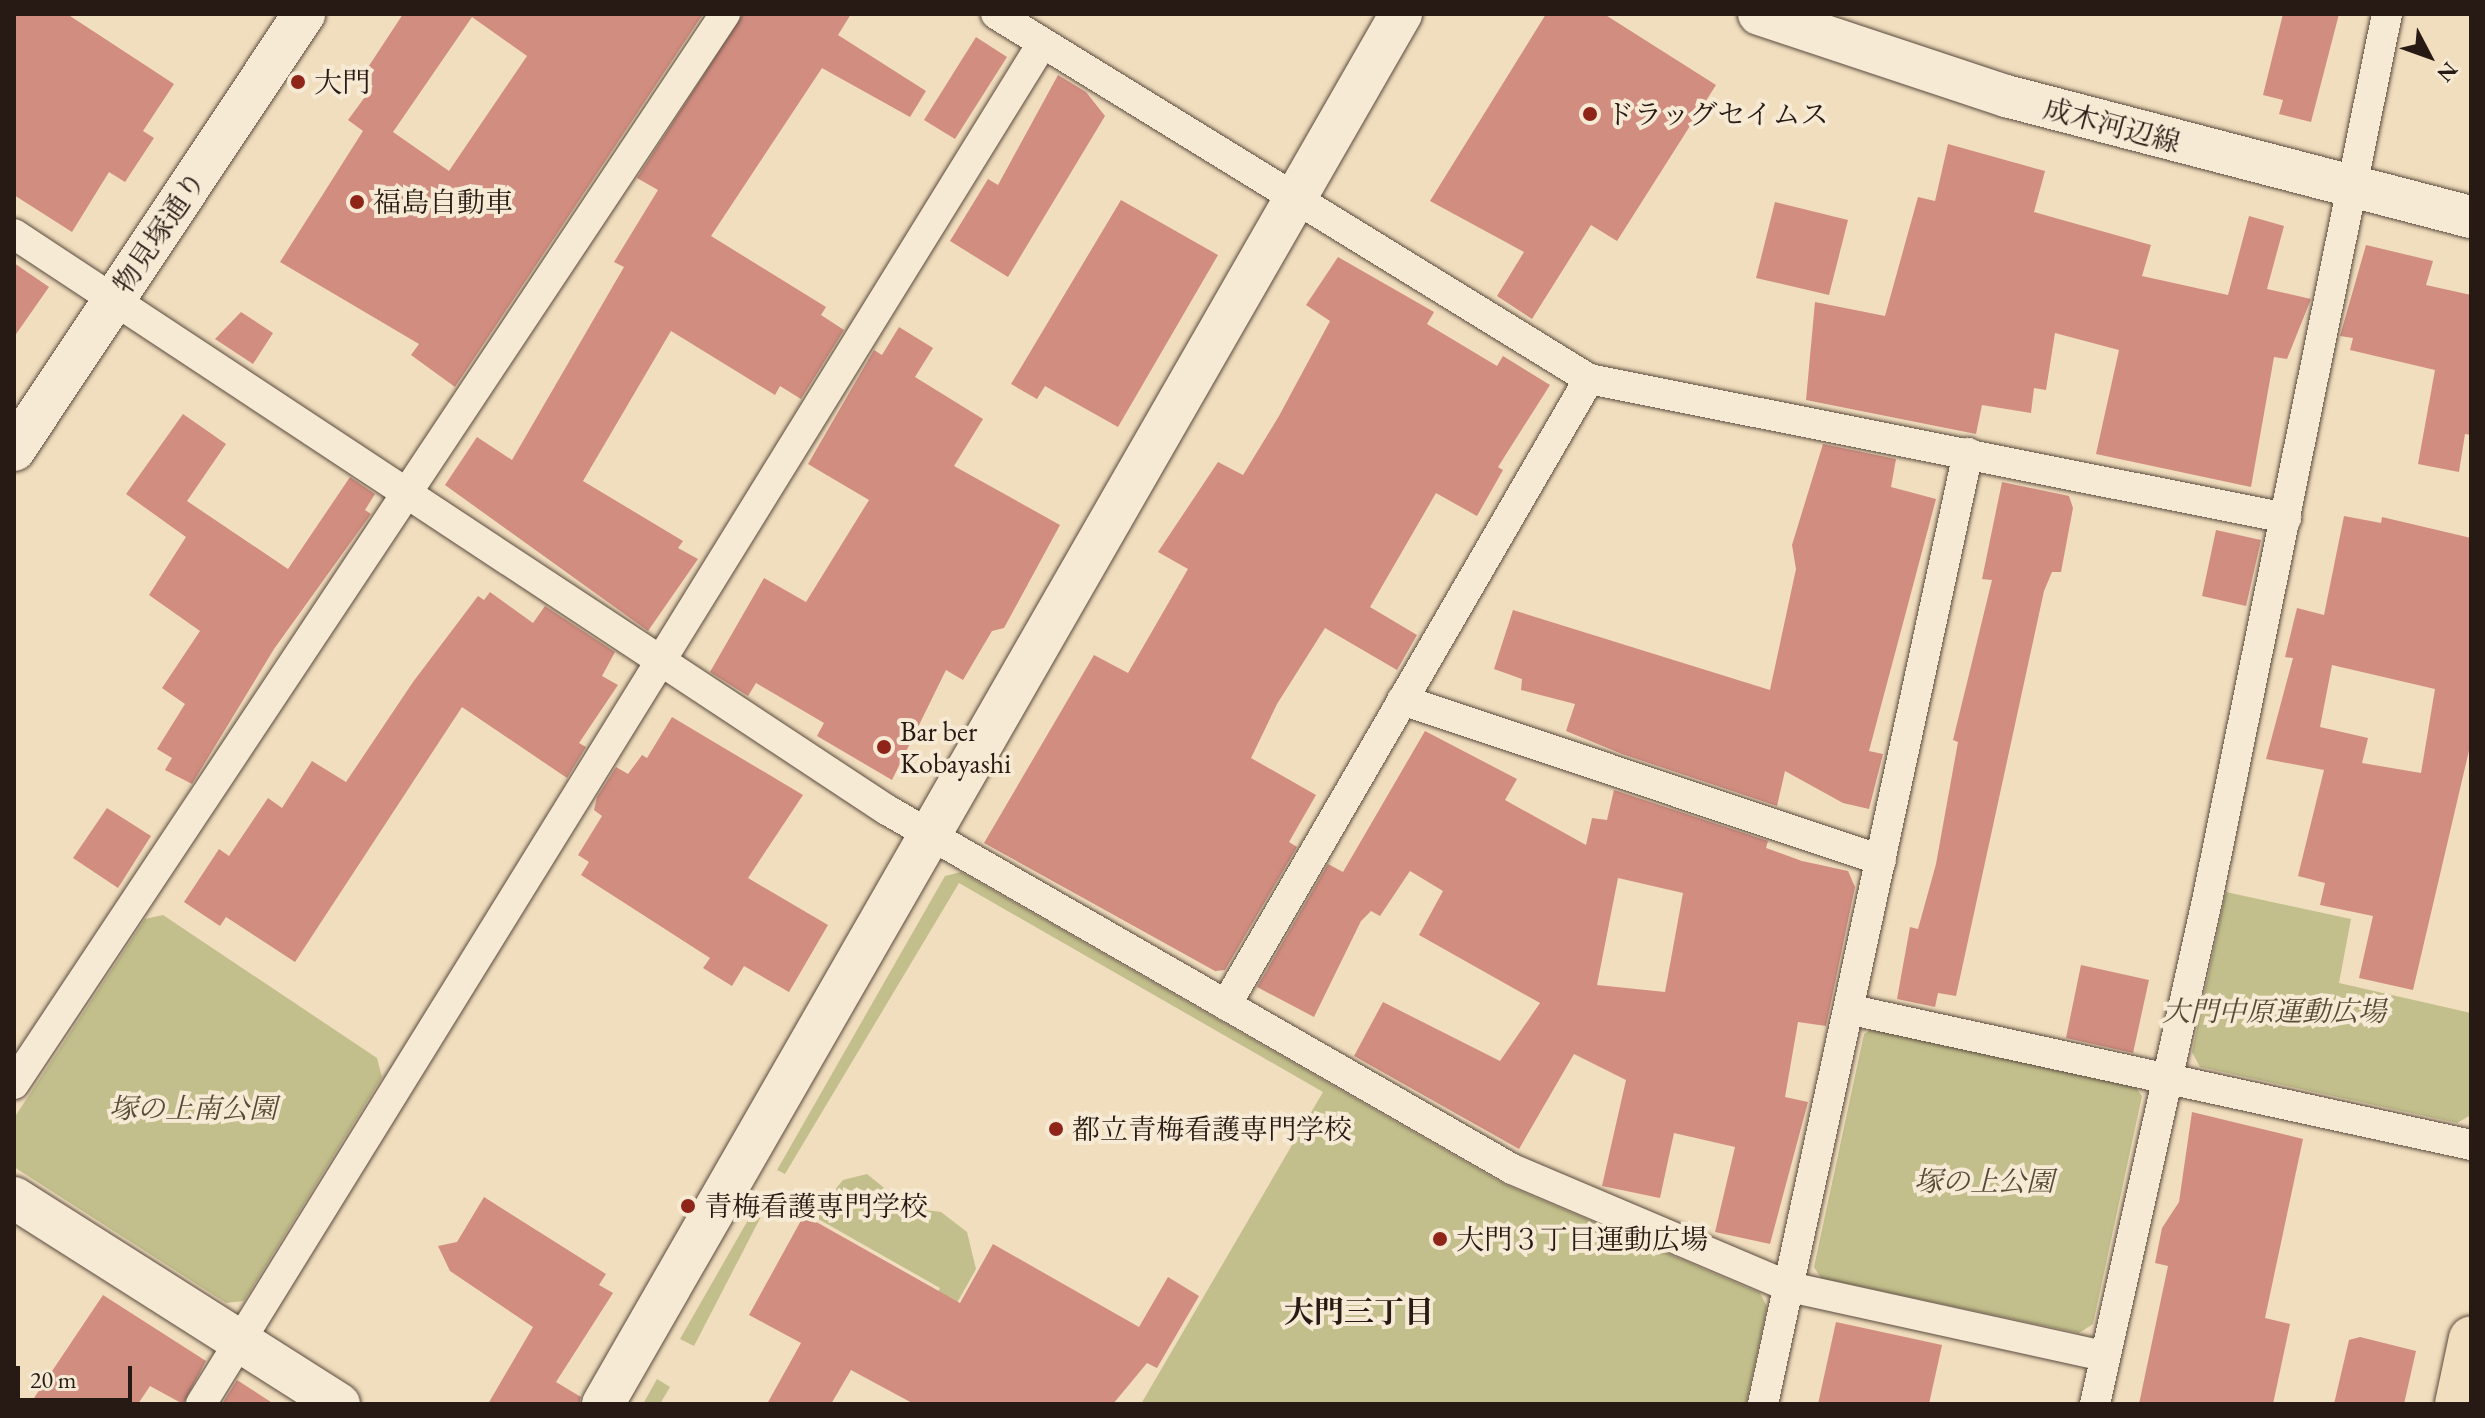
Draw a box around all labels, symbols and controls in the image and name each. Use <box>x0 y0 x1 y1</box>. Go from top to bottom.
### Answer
north arrow <box>2389 16 2469 96</box>
text: N <box>2431 56 2464 88</box>
place label: 大門 <box>314 65 370 99</box>
marker: 大門 <box>289 73 307 91</box>
street label: 成木河辺線 <box>2040 91 2184 159</box>
place label: ドラッグセイムス <box>1606 97 1830 131</box>
marker: ドラッグセイムス <box>1581 105 1599 123</box>
street label: 物見塚通り <box>106 165 212 299</box>
place label: 福島自動車 <box>373 185 513 219</box>
marker: 福島自動車 <box>348 193 366 211</box>
place label: Bar ber Kobayashi <box>900 714 1011 780</box>
marker: Bar ber Kobayashi <box>875 738 893 756</box>
park label: 大門中原運動広場 <box>2162 994 2386 1028</box>
park label: 塚の上南公園 <box>109 1091 277 1125</box>
place label: 都立青梅看護専門学校 <box>1072 1112 1352 1146</box>
marker: 都立青梅看護専門学校 <box>1047 1120 1065 1138</box>
park label: 塚の上公園 <box>1914 1164 2054 1198</box>
place label: 青梅看護専門学校 <box>704 1189 928 1223</box>
marker: 青梅看護専門学校 <box>679 1197 697 1215</box>
place label: 大門３丁目運動広場 <box>1456 1222 1708 1256</box>
marker: 大門３丁目運動広場 <box>1431 1230 1449 1248</box>
district label: 大門三丁目 <box>1284 1294 1434 1330</box>
scale bar <box>20 1350 136 1400</box>
text: 20 m <box>30 1364 77 1395</box>

